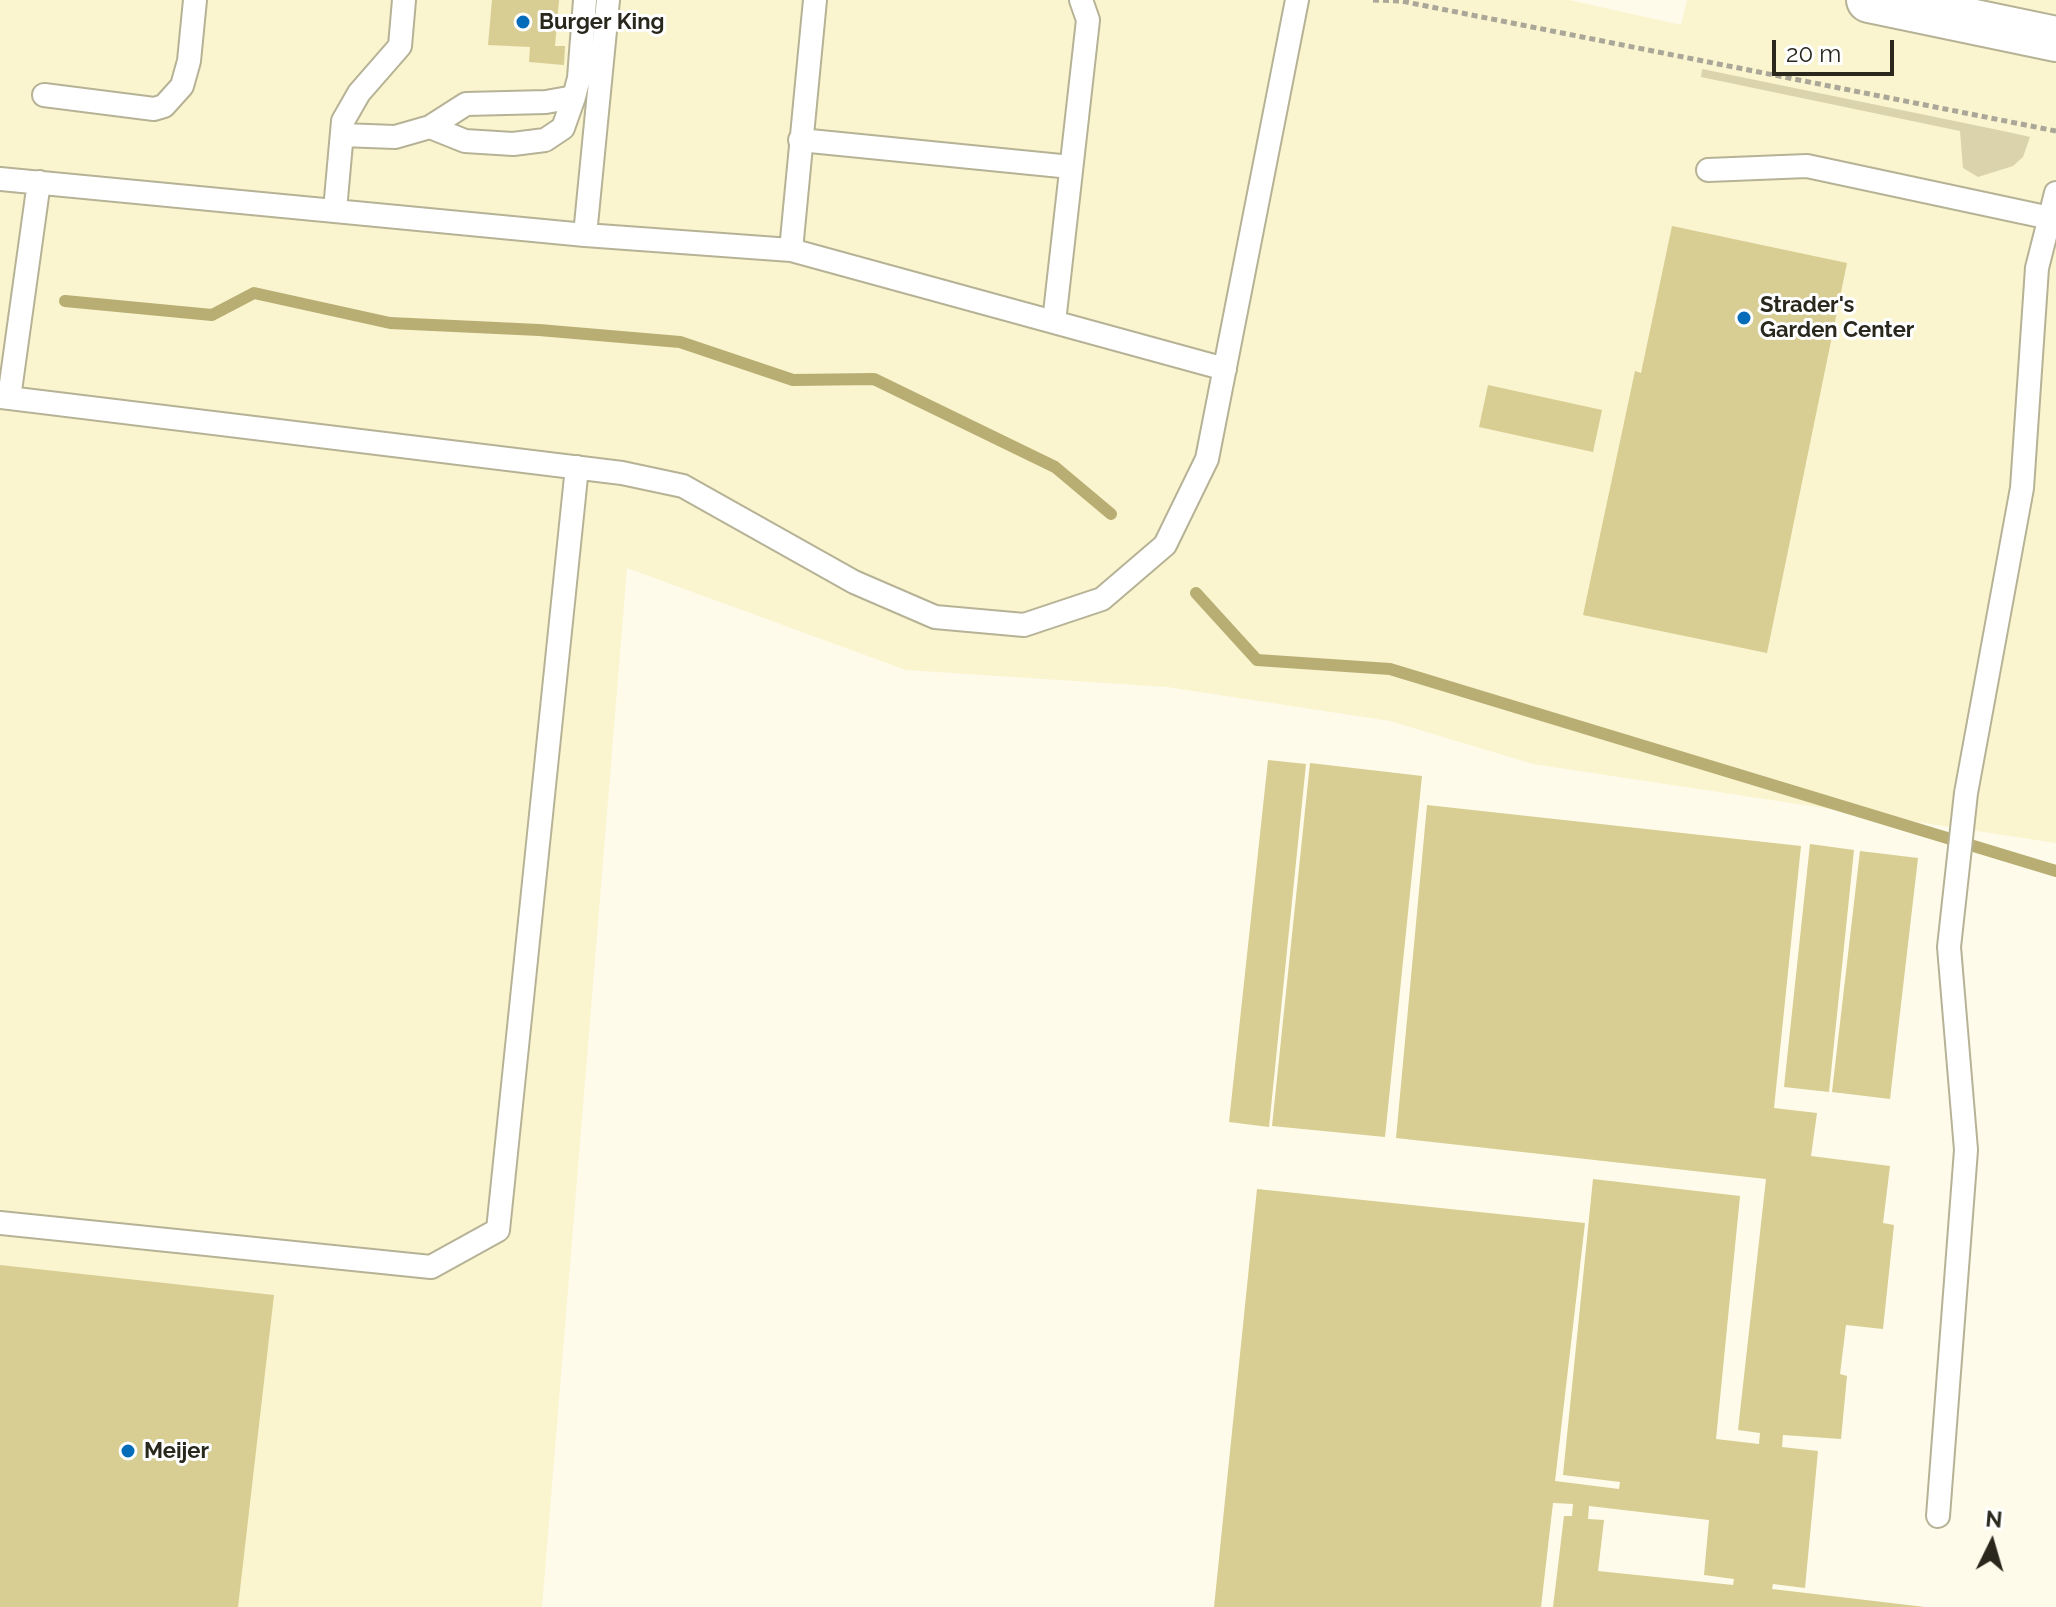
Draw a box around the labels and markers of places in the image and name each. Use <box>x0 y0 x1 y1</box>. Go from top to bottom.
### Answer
place label: Burger King <box>539 9 664 35</box>
marker: Burger King <box>514 13 532 31</box>
place label: Strader's Garden Center <box>1760 292 1914 344</box>
marker: Strader's Garden Center <box>1735 309 1753 327</box>
place label: Meijer <box>144 1438 209 1464</box>
marker: Meijer <box>119 1442 137 1460</box>

